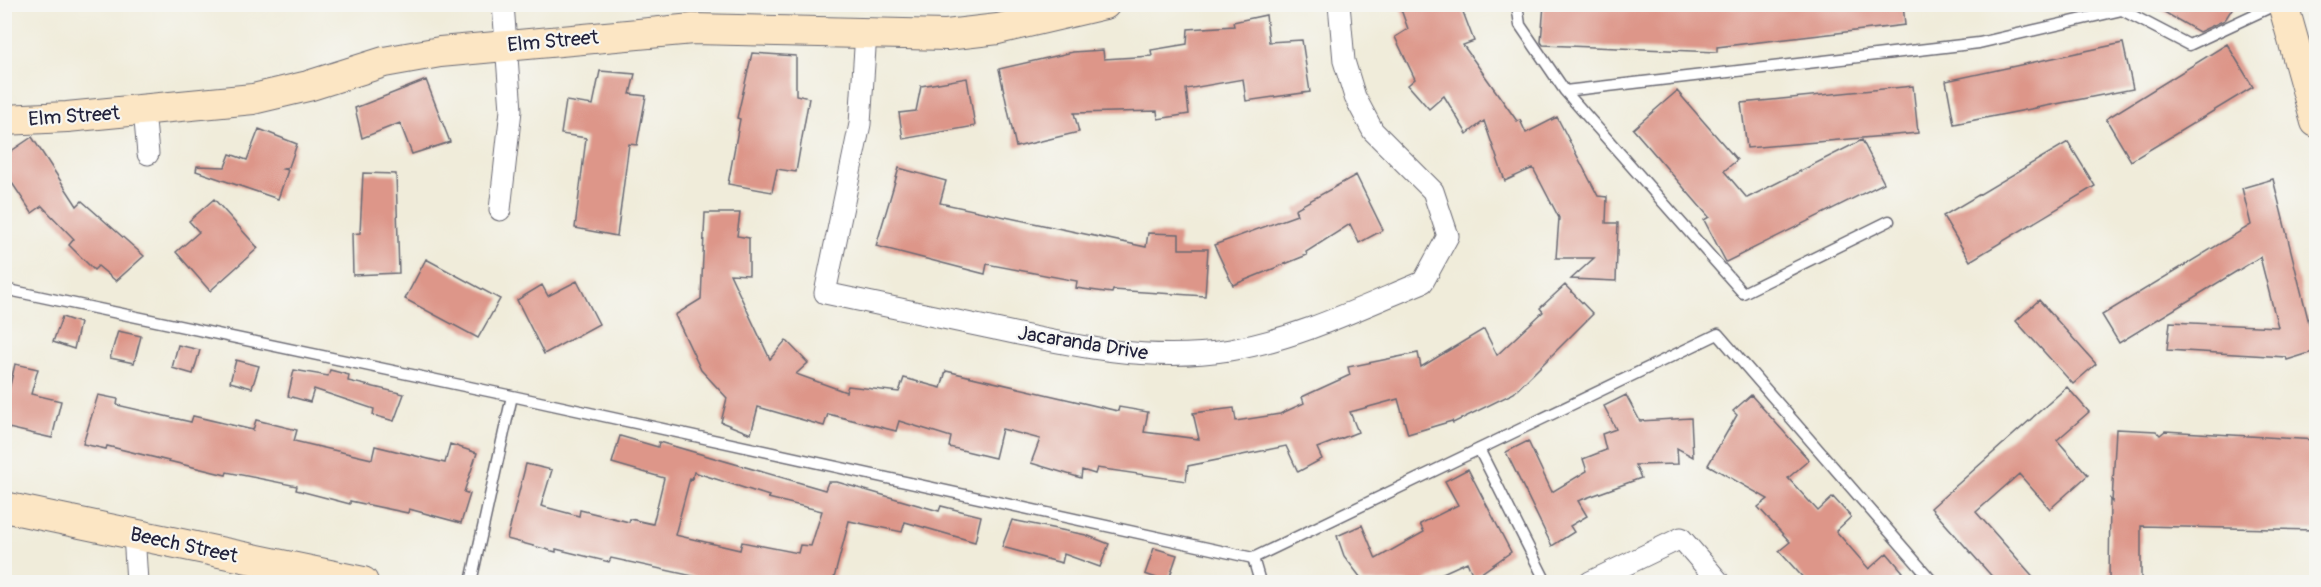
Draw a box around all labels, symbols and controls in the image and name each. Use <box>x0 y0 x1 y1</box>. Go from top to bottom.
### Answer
street label: Elm Street <box>506 24 601 57</box>
street label: Elm Street <box>27 100 121 132</box>
street label: Jacaranda Drive <box>1016 320 1150 366</box>
street label: Beech Street <box>128 521 241 569</box>

